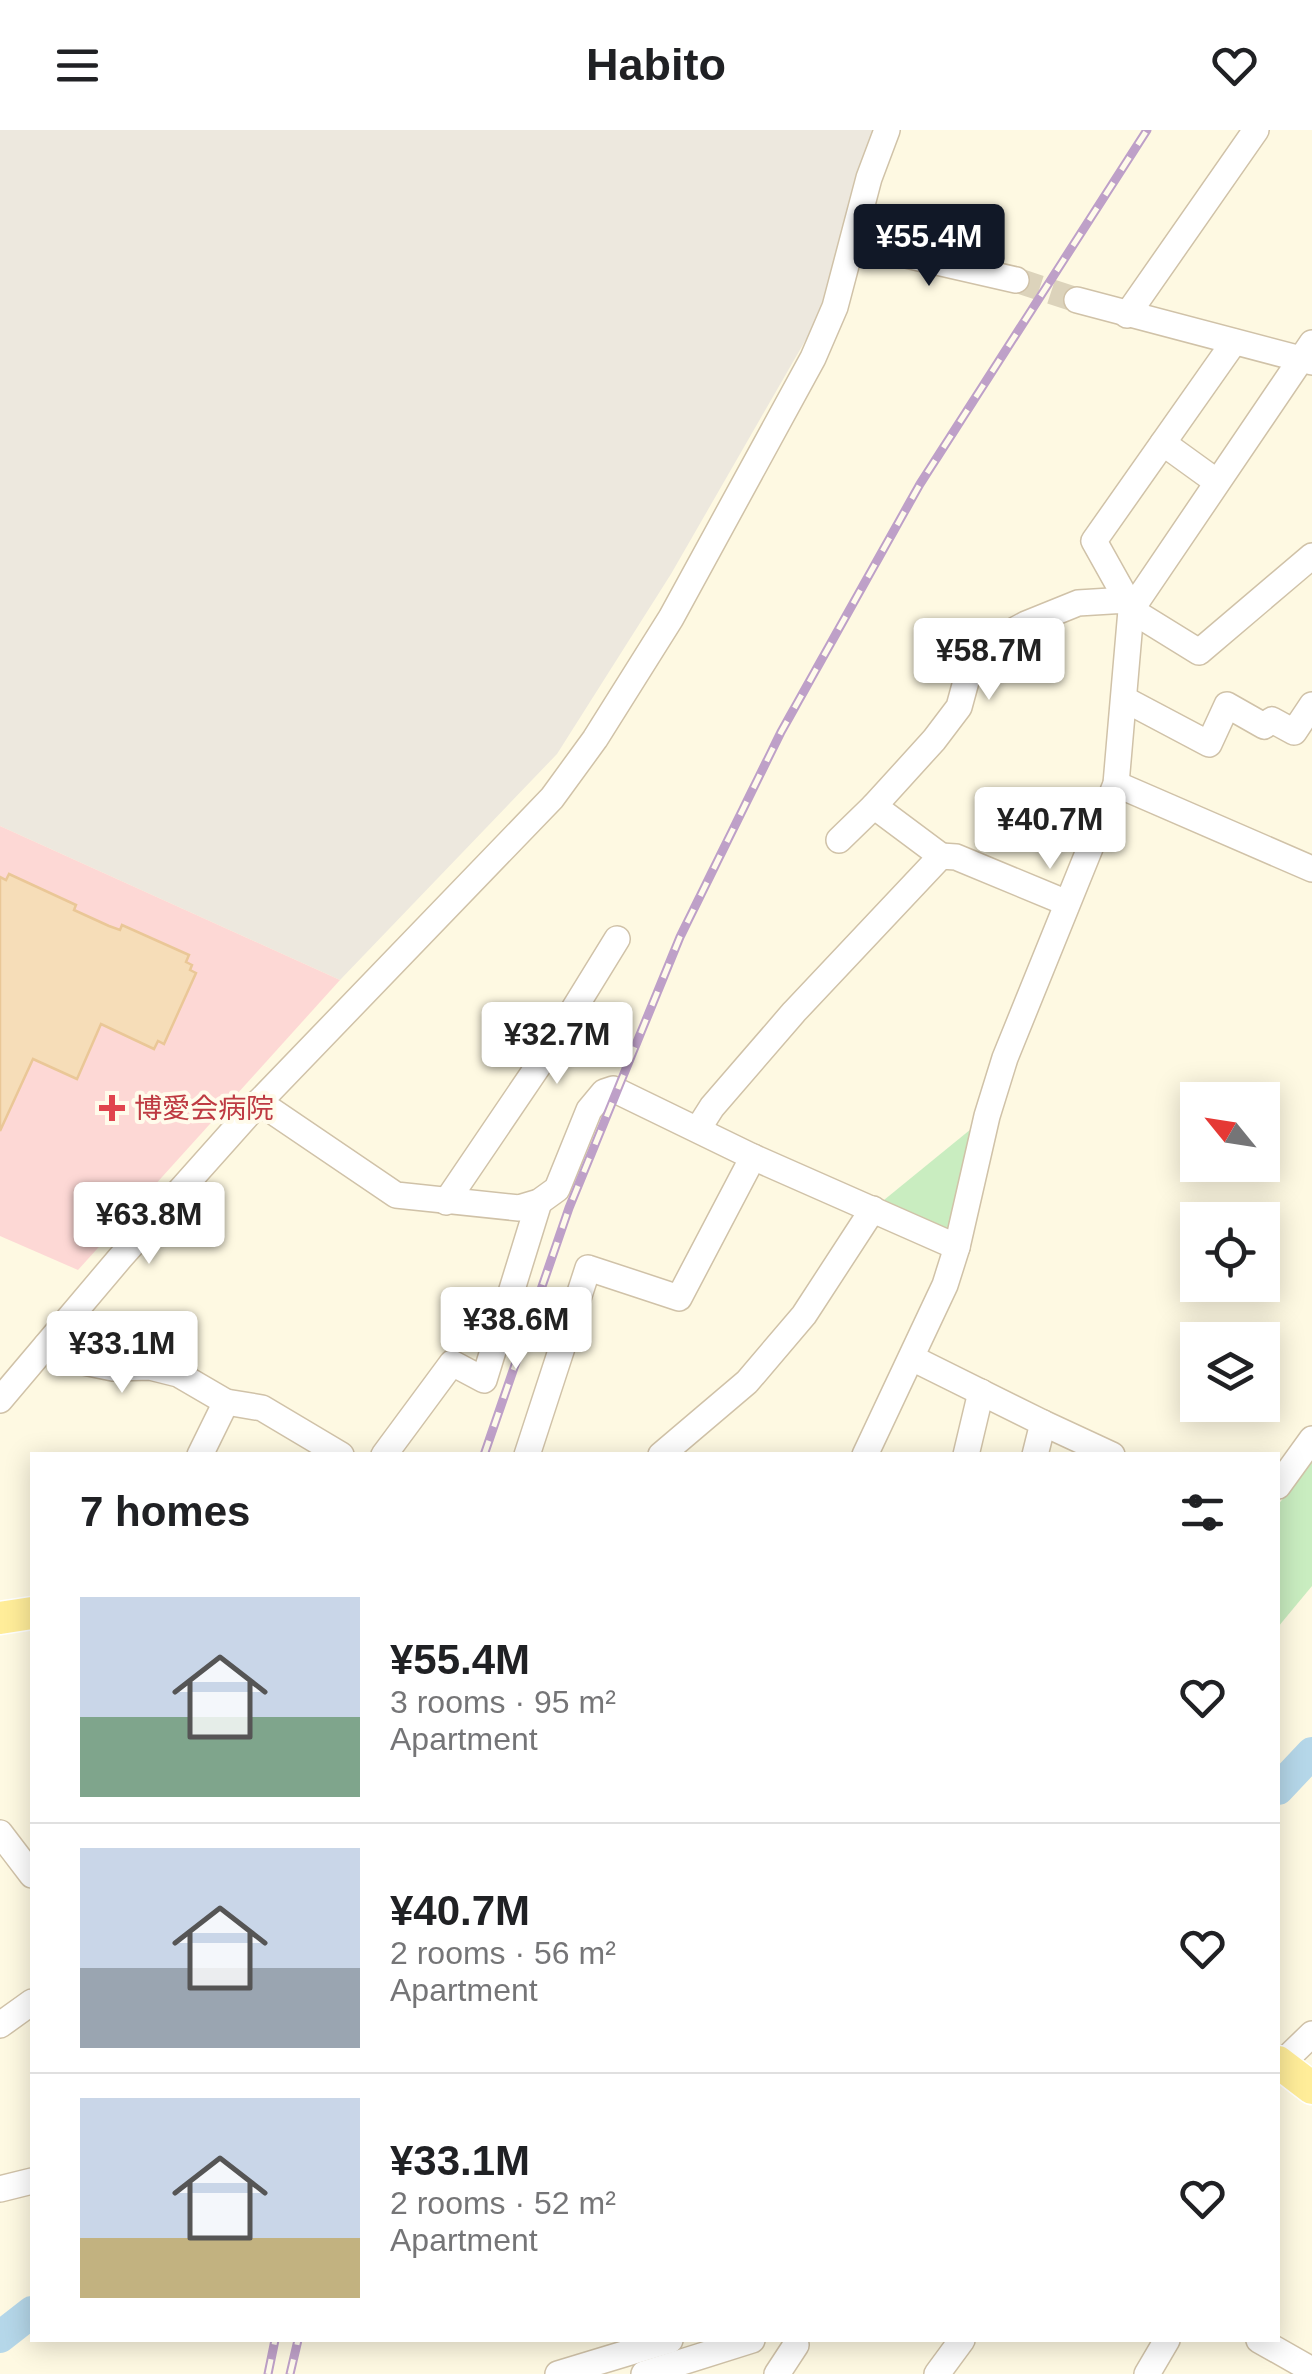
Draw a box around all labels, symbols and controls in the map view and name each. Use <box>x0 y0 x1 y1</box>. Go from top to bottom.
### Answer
icon: menu <box>50 38 105 93</box>
icon: heart <box>1207 38 1262 93</box>
text: Habito <box>586 39 726 90</box>
pin: ¥55.4M <box>848 204 1010 289</box>
text: ¥55.4M <box>876 218 982 254</box>
pin: ¥58.7M <box>908 618 1070 703</box>
text: ¥58.7M <box>936 632 1042 668</box>
pin: ¥40.7M <box>969 787 1131 872</box>
text: ¥40.7M <box>997 801 1103 837</box>
pin: ¥32.7M <box>476 1002 638 1087</box>
text: ¥32.7M <box>504 1016 610 1052</box>
north arrow <box>1180 1082 1280 1182</box>
map controls <box>1180 1082 1280 1422</box>
place label: 博愛会病院 <box>134 1093 274 1124</box>
marker: 博愛会病院 <box>99 1095 125 1121</box>
pin: ¥63.8M <box>68 1182 230 1267</box>
text: ¥63.8M <box>96 1196 202 1232</box>
button: locate <box>1180 1202 1280 1302</box>
pin: ¥38.6M <box>435 1287 597 1372</box>
text: ¥38.6M <box>463 1301 569 1337</box>
pin: ¥33.1M <box>41 1311 203 1396</box>
button: layers <box>1180 1322 1280 1422</box>
text: ¥33.1M <box>69 1325 175 1361</box>
icon: filters <box>1175 1485 1230 1540</box>
text: 7 homes <box>80 1488 250 1535</box>
text: ¥55.4M <box>390 1636 530 1683</box>
icon: home <box>160 1637 280 1757</box>
icon: heart <box>1175 1670 1230 1725</box>
text: 3 rooms · 95 m² <box>390 1684 616 1720</box>
text: Apartment <box>390 1721 538 1757</box>
text: ¥40.7M <box>390 1887 530 1934</box>
icon: home <box>160 1888 280 2008</box>
icon: heart <box>1175 1921 1230 1976</box>
text: 2 rooms · 56 m² <box>390 1935 616 1971</box>
text: Apartment <box>390 1972 538 2008</box>
text: ¥33.1M <box>390 2137 530 2184</box>
icon: home <box>160 2138 280 2258</box>
icon: heart <box>1175 2171 1230 2226</box>
text: 2 rooms · 52 m² <box>390 2185 616 2221</box>
text: Apartment <box>390 2222 538 2258</box>

